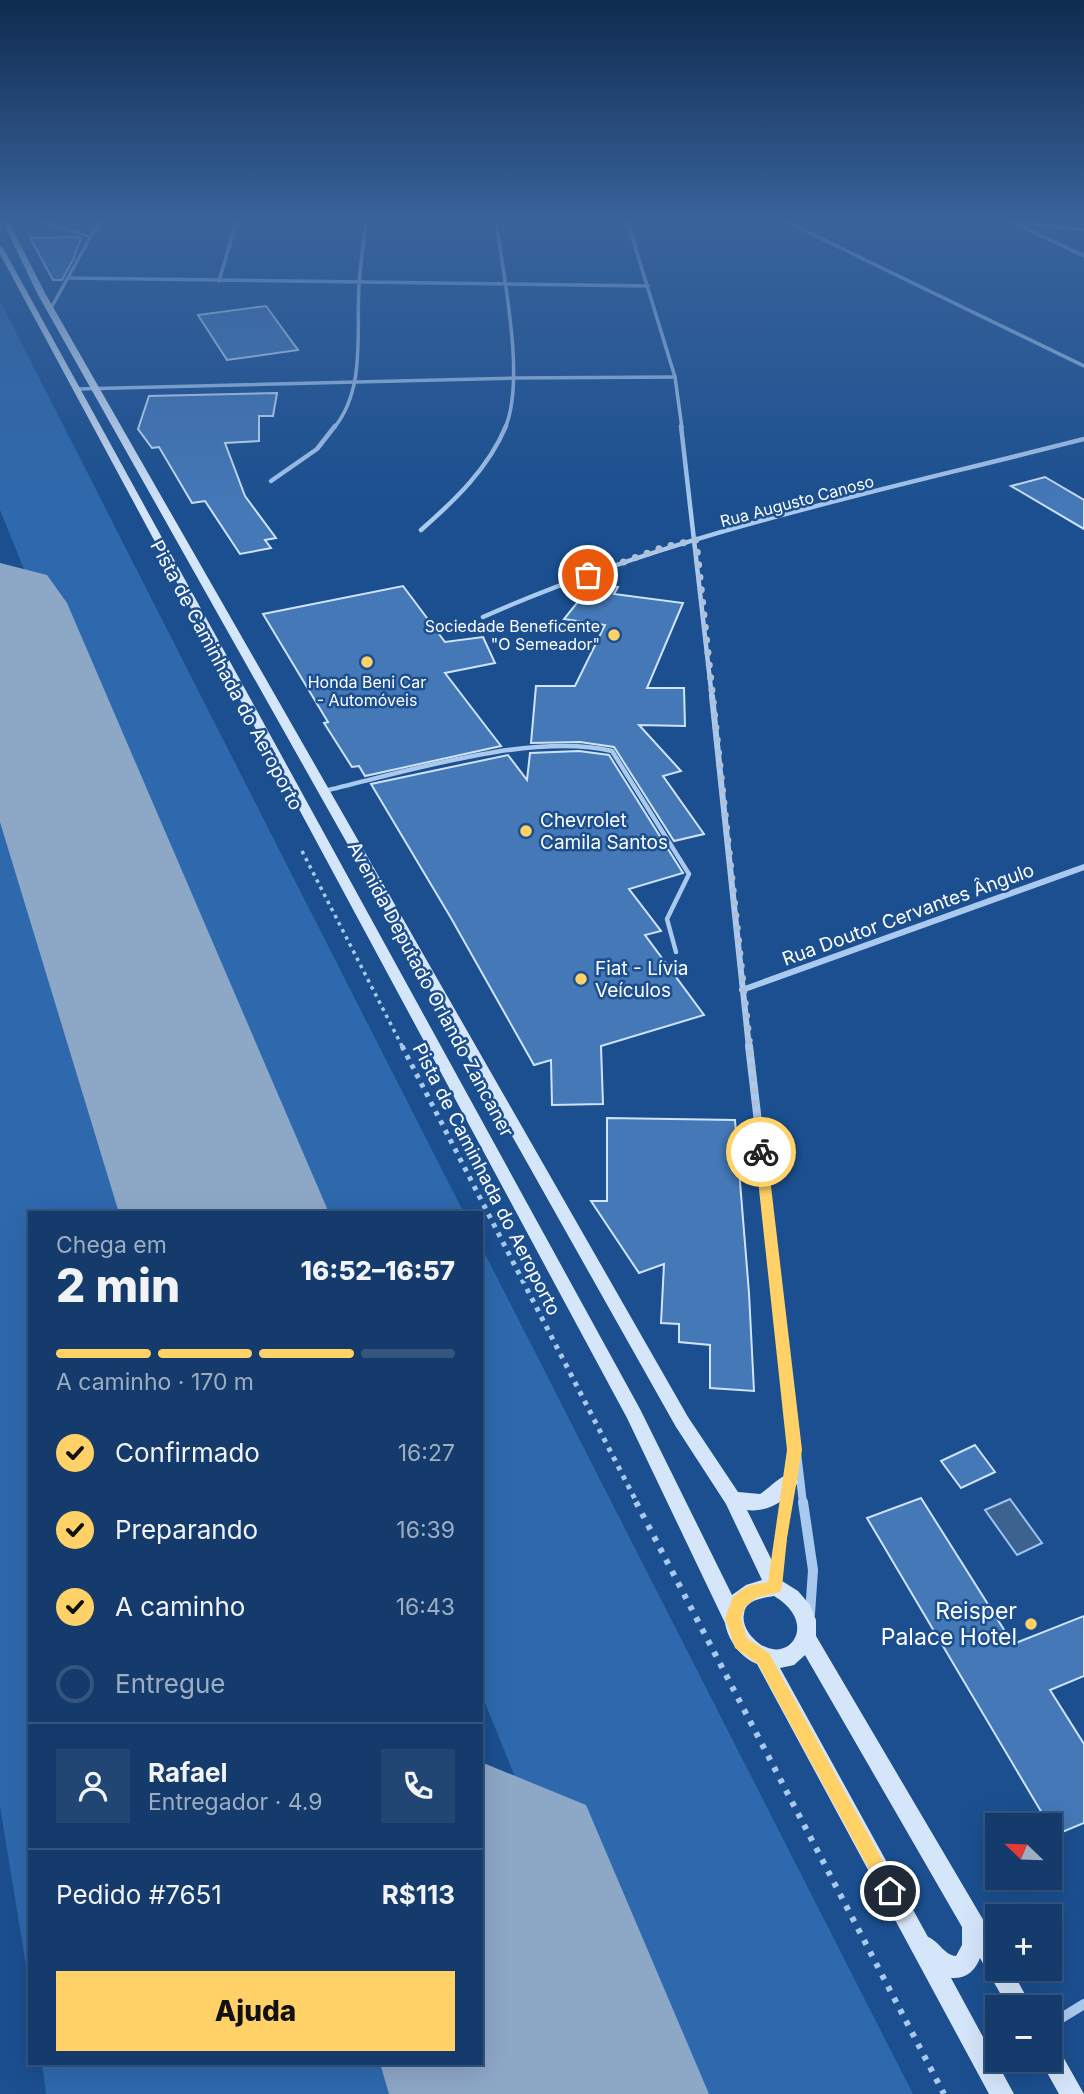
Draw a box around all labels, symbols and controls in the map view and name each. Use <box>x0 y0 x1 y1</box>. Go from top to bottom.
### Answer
street label: Rua Augusto Canoso <box>718 471 876 531</box>
street label: Pista de Caminhada do Aeroporto <box>145 536 308 814</box>
pin <box>558 545 618 605</box>
icon: bag <box>569 556 607 594</box>
place label: Sociedade Beneficente "O Semeador" <box>425 616 600 654</box>
marker: Sociedade Beneficente "O Semeador" <box>606 627 622 643</box>
marker: Honda Beni Car - Automóveis <box>359 654 375 670</box>
place label: Honda Beni Car - Automóveis <box>308 672 426 710</box>
place label: Chevrolet Camila Santos <box>540 809 668 854</box>
marker: Chevrolet Camila Santos <box>518 823 534 839</box>
street label: Avenida Deputado Orlando Zancaner <box>343 837 519 1141</box>
street label: Rua Doutor Cervantes Ângulo <box>779 858 1037 971</box>
place label: Fiat - Lívia Veículos <box>595 957 688 1002</box>
marker: Fiat - Lívia Veículos <box>573 971 589 987</box>
street label: Pista de Caminhada do Aeroporto <box>408 1039 565 1319</box>
courier <box>726 1117 796 1187</box>
icon: bike <box>742 1133 780 1171</box>
text: Chega em <box>56 1231 167 1259</box>
text: 16:52–16:57 <box>301 1255 455 1286</box>
text: 2 min <box>56 1257 180 1313</box>
text: A caminho · 170 m <box>56 1368 254 1396</box>
icon: check <box>56 1434 94 1472</box>
text: Confirmado <box>115 1437 260 1468</box>
text: 16:27 <box>398 1439 455 1467</box>
icon: check <box>56 1511 94 1549</box>
text: Preparando <box>115 1514 258 1545</box>
text: 16:39 <box>396 1516 455 1544</box>
icon: check <box>56 1588 94 1626</box>
text: A caminho <box>115 1591 245 1622</box>
text: 16:43 <box>396 1593 455 1621</box>
place label: Reisper Palace Hotel <box>881 1597 1017 1651</box>
marker: Reisper Palace Hotel <box>1023 1616 1039 1632</box>
text: Entregue <box>115 1668 226 1699</box>
button: person <box>56 1749 130 1823</box>
button: phone <box>381 1749 455 1823</box>
text: Rafael <box>148 1757 228 1788</box>
text: Entregador · 4.9 <box>148 1788 323 1816</box>
north arrow <box>985 1813 1062 1890</box>
map controls <box>985 1813 1062 2072</box>
pin <box>860 1861 920 1921</box>
icon: home <box>871 1872 909 1910</box>
text: Pedido #7651 <box>56 1879 222 1910</box>
text: R$113 <box>382 1879 455 1910</box>
button: + <box>985 1904 1062 1981</box>
button: Ajuda <box>56 1971 455 2051</box>
button: − <box>985 1995 1062 2072</box>

